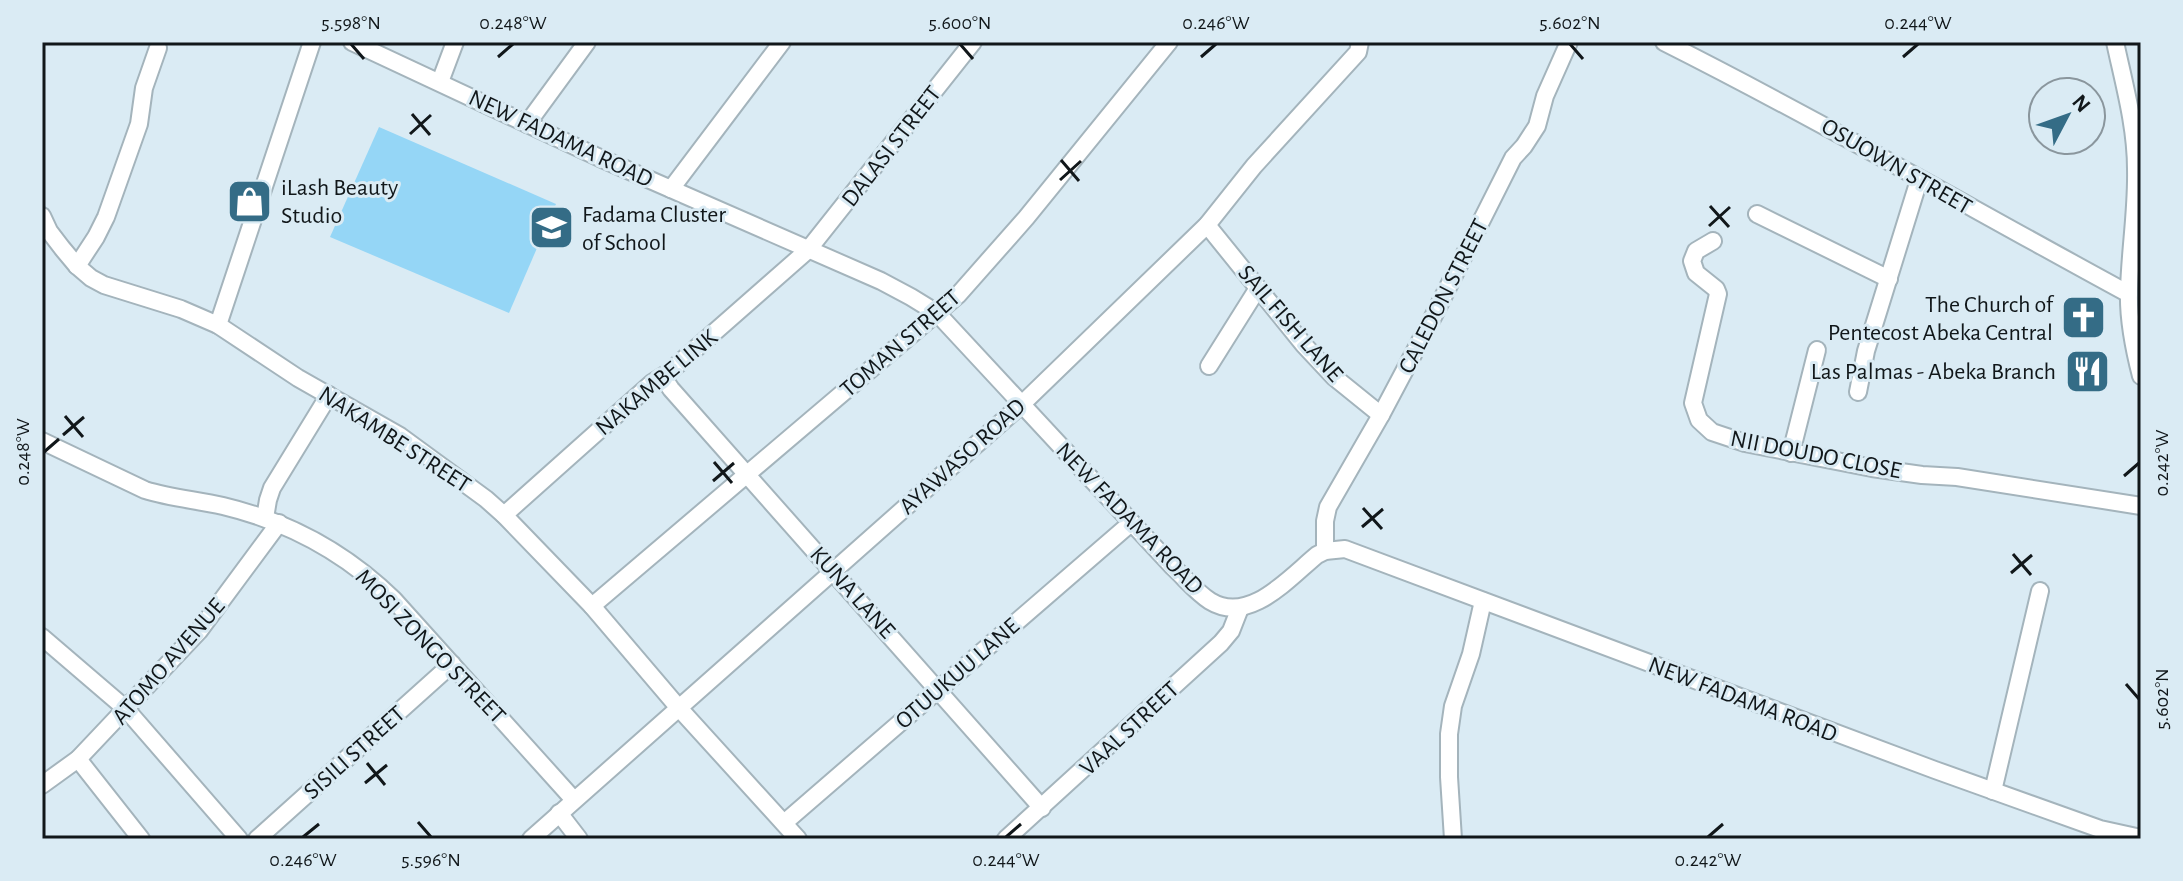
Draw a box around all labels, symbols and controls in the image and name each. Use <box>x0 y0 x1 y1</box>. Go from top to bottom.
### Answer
text: 5.598°N <box>321 13 381 33</box>
text: 0.248°W <box>479 13 547 33</box>
text: 5.600°N <box>929 13 991 33</box>
text: 0.246°W <box>1182 13 1250 33</box>
text: 5.602°N <box>1539 13 1601 33</box>
text: 0.244°W <box>1884 13 1952 33</box>
north arrow <box>2027 76 2107 156</box>
street label: DALASI STREET <box>838 82 946 211</box>
street label: NEW FADAMA ROAD <box>465 86 656 192</box>
text: N <box>2068 91 2095 117</box>
street label: OSUOWN STREET <box>1817 114 1976 220</box>
place label: iLash Beauty Studio <box>281 176 398 228</box>
shop icon: iLash Beauty Studio <box>226 177 274 225</box>
place label: Fadama Cluster of School <box>582 203 726 255</box>
school or university icon: Fadama Cluster of School <box>527 204 575 252</box>
street label: CALEDON STREET <box>1395 215 1493 378</box>
street label: SAIL FISH LANE <box>1233 261 1347 387</box>
street label: TOMAN STREET <box>836 285 965 402</box>
place label: The Church of Pentecost Abeka Central <box>1828 293 2055 345</box>
church icon: The Church of Pentecost Abeka Central <box>2060 294 2108 342</box>
street label: NAKAMBE LINK <box>591 325 723 440</box>
restaurant icon: Las Palmas - Abeka Branch <box>2063 347 2111 395</box>
place label: Las Palmas - Abeka Branch <box>1811 360 2056 384</box>
street label: NAKAMBE STREET <box>314 382 475 498</box>
street label: AYAWASO ROAD <box>895 394 1030 519</box>
text: 0.248°W <box>13 418 33 486</box>
street label: NII DOUDO CLOSE <box>1728 427 1904 483</box>
text: 0.242°W <box>2152 429 2172 496</box>
street label: NEW FADAMA ROAD <box>1051 438 1207 599</box>
street label: KUNA LANE <box>805 542 900 643</box>
street label: MOSI ZONGO STREET <box>351 565 510 729</box>
street label: ATOMO AVENUE <box>108 594 230 729</box>
street label: OTUUKUU LANE <box>891 614 1024 734</box>
street label: NEW FADAMA ROAD <box>1645 653 1840 747</box>
text: 5.602°N <box>2152 668 2172 730</box>
street label: VAAL STREET <box>1076 677 1184 780</box>
street label: SISILI STREET <box>300 701 410 804</box>
text: 0.246°W <box>269 850 337 870</box>
text: 5.596°N <box>401 850 461 870</box>
text: 0.244°W <box>972 850 1040 870</box>
text: 0.242°W <box>1675 850 1742 870</box>

